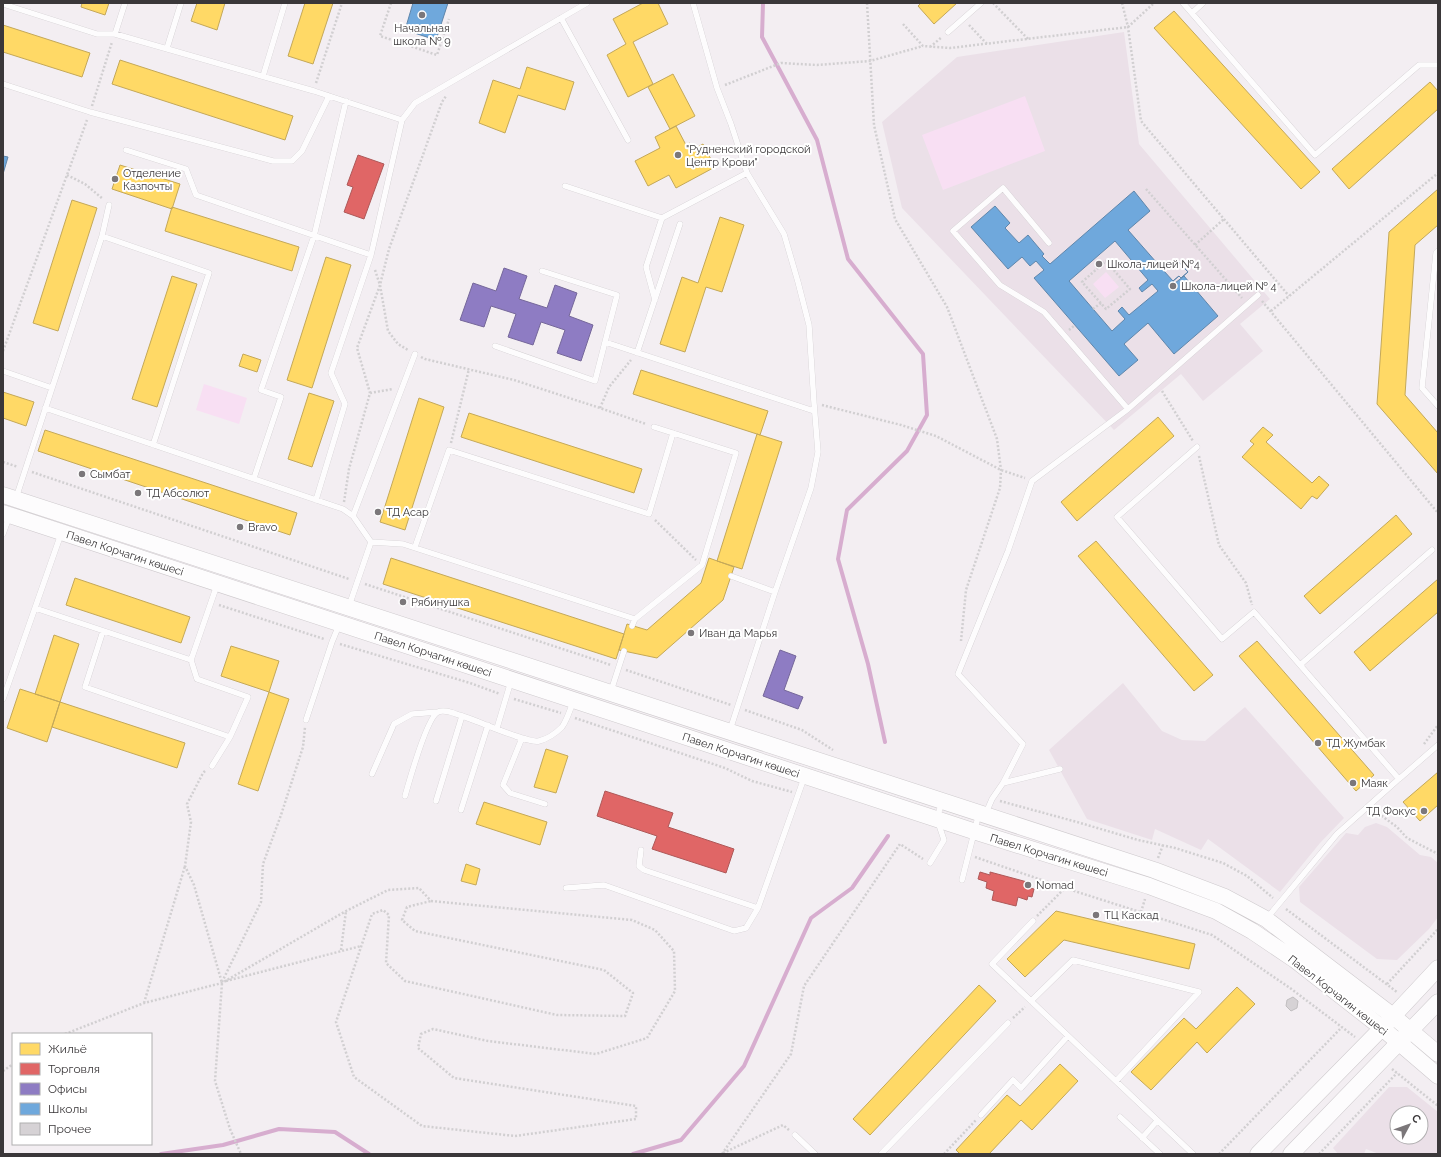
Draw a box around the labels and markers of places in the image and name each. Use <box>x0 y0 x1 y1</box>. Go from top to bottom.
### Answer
marker: Начальная школа № 9 <box>417 10 427 20</box>
place label: Начальная школа № 9 <box>393 22 451 48</box>
place label: "Рудненский городской Центр Крови" <box>686 143 811 169</box>
marker: "Рудненский городской Центр Крови" <box>673 150 683 160</box>
place label: Отделение Казпочты <box>123 167 181 193</box>
marker: Отделение Казпочты <box>110 174 120 184</box>
place label: Школа-лицей №4 <box>1107 258 1200 271</box>
marker: Школа-лицей №4 <box>1094 259 1104 269</box>
place label: Школа-лицей № 4 <box>1181 280 1277 293</box>
marker: Школа-лицей № 4 <box>1168 281 1178 291</box>
place label: Сымбат <box>90 468 131 481</box>
marker: Сымбат <box>77 469 87 479</box>
place label: ТД Абсолют <box>146 487 210 500</box>
marker: ТД Абсолют <box>133 488 143 498</box>
place label: ТД Асар <box>386 506 429 519</box>
marker: ТД Асар <box>373 507 383 517</box>
place label: Bravo <box>248 521 278 534</box>
marker: Bravo <box>235 522 245 532</box>
place label: Рябинушка <box>411 596 469 609</box>
marker: Рябинушка <box>398 597 408 607</box>
place label: Иван да Марья <box>699 627 777 640</box>
marker: Иван да Марья <box>686 628 696 638</box>
place label: ТД Жумбак <box>1326 737 1386 750</box>
marker: ТД Жумбак <box>1313 738 1323 748</box>
place label: Маяк <box>1361 777 1388 790</box>
marker: Маяк <box>1348 778 1358 788</box>
place label: ТД Фокус <box>1366 805 1416 818</box>
marker: ТД Фокус <box>1419 806 1429 816</box>
place label: Nomad <box>1036 879 1074 892</box>
marker: Nomad <box>1023 880 1033 890</box>
place label: ТЦ Каскад <box>1104 909 1159 922</box>
marker: ТЦ Каскад <box>1091 910 1101 920</box>

